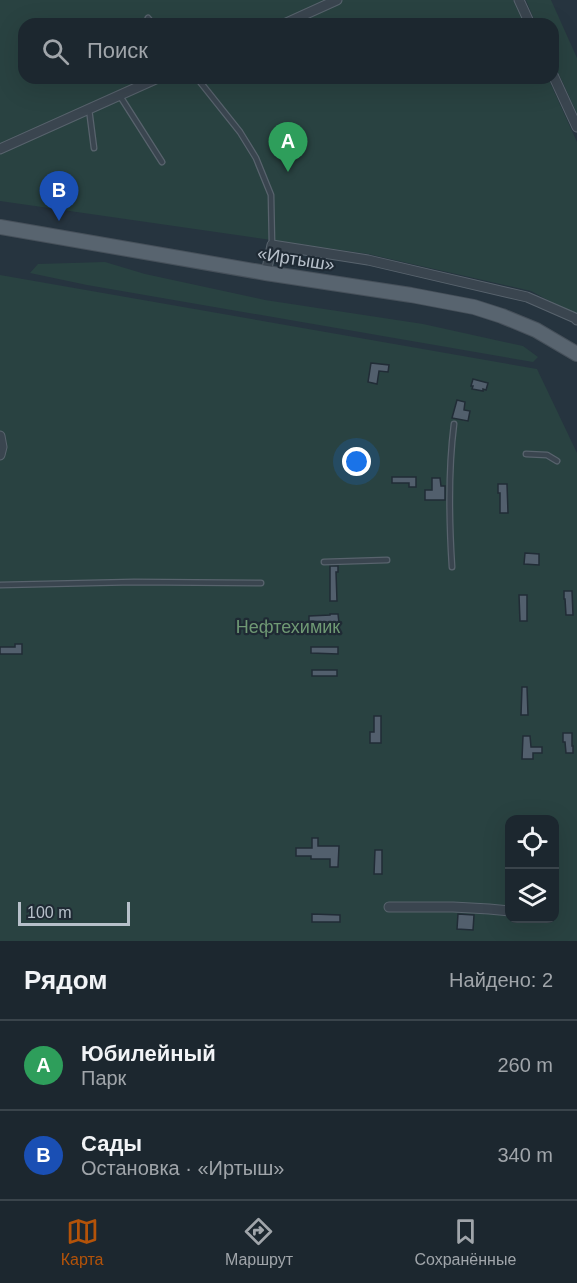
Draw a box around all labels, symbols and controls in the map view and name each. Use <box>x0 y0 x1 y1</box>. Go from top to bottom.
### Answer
search box <box>18 18 559 84</box>
icon: search <box>39 35 72 68</box>
text: Поиск <box>87 38 148 63</box>
pin: A <box>268 122 308 172</box>
pin: B <box>40 172 78 221</box>
street label: «Иртыш» <box>256 243 336 275</box>
your location <box>342 447 371 476</box>
park label: Нефтехимик <box>236 617 340 637</box>
map controls <box>505 815 559 923</box>
button: locate <box>505 815 559 869</box>
button: layers <box>505 869 559 923</box>
scale bar <box>18 899 130 926</box>
text: 100 m <box>27 904 71 921</box>
text: Рядом <box>24 965 107 995</box>
text: Найдено: 2 <box>449 969 553 991</box>
text: Юбилейный <box>81 1041 216 1066</box>
text: A <box>36 1054 51 1076</box>
text: 260 m <box>497 1054 553 1076</box>
text: Парк <box>81 1067 126 1089</box>
text: Сады <box>81 1131 142 1156</box>
text: B <box>36 1144 51 1166</box>
text: 340 m <box>497 1144 553 1166</box>
text: Остановка · «Иртыш» <box>81 1157 284 1179</box>
tab: Карта <box>61 1215 104 1269</box>
tab: Маршрут <box>225 1215 293 1269</box>
tab: Сохранённые <box>414 1215 516 1269</box>

